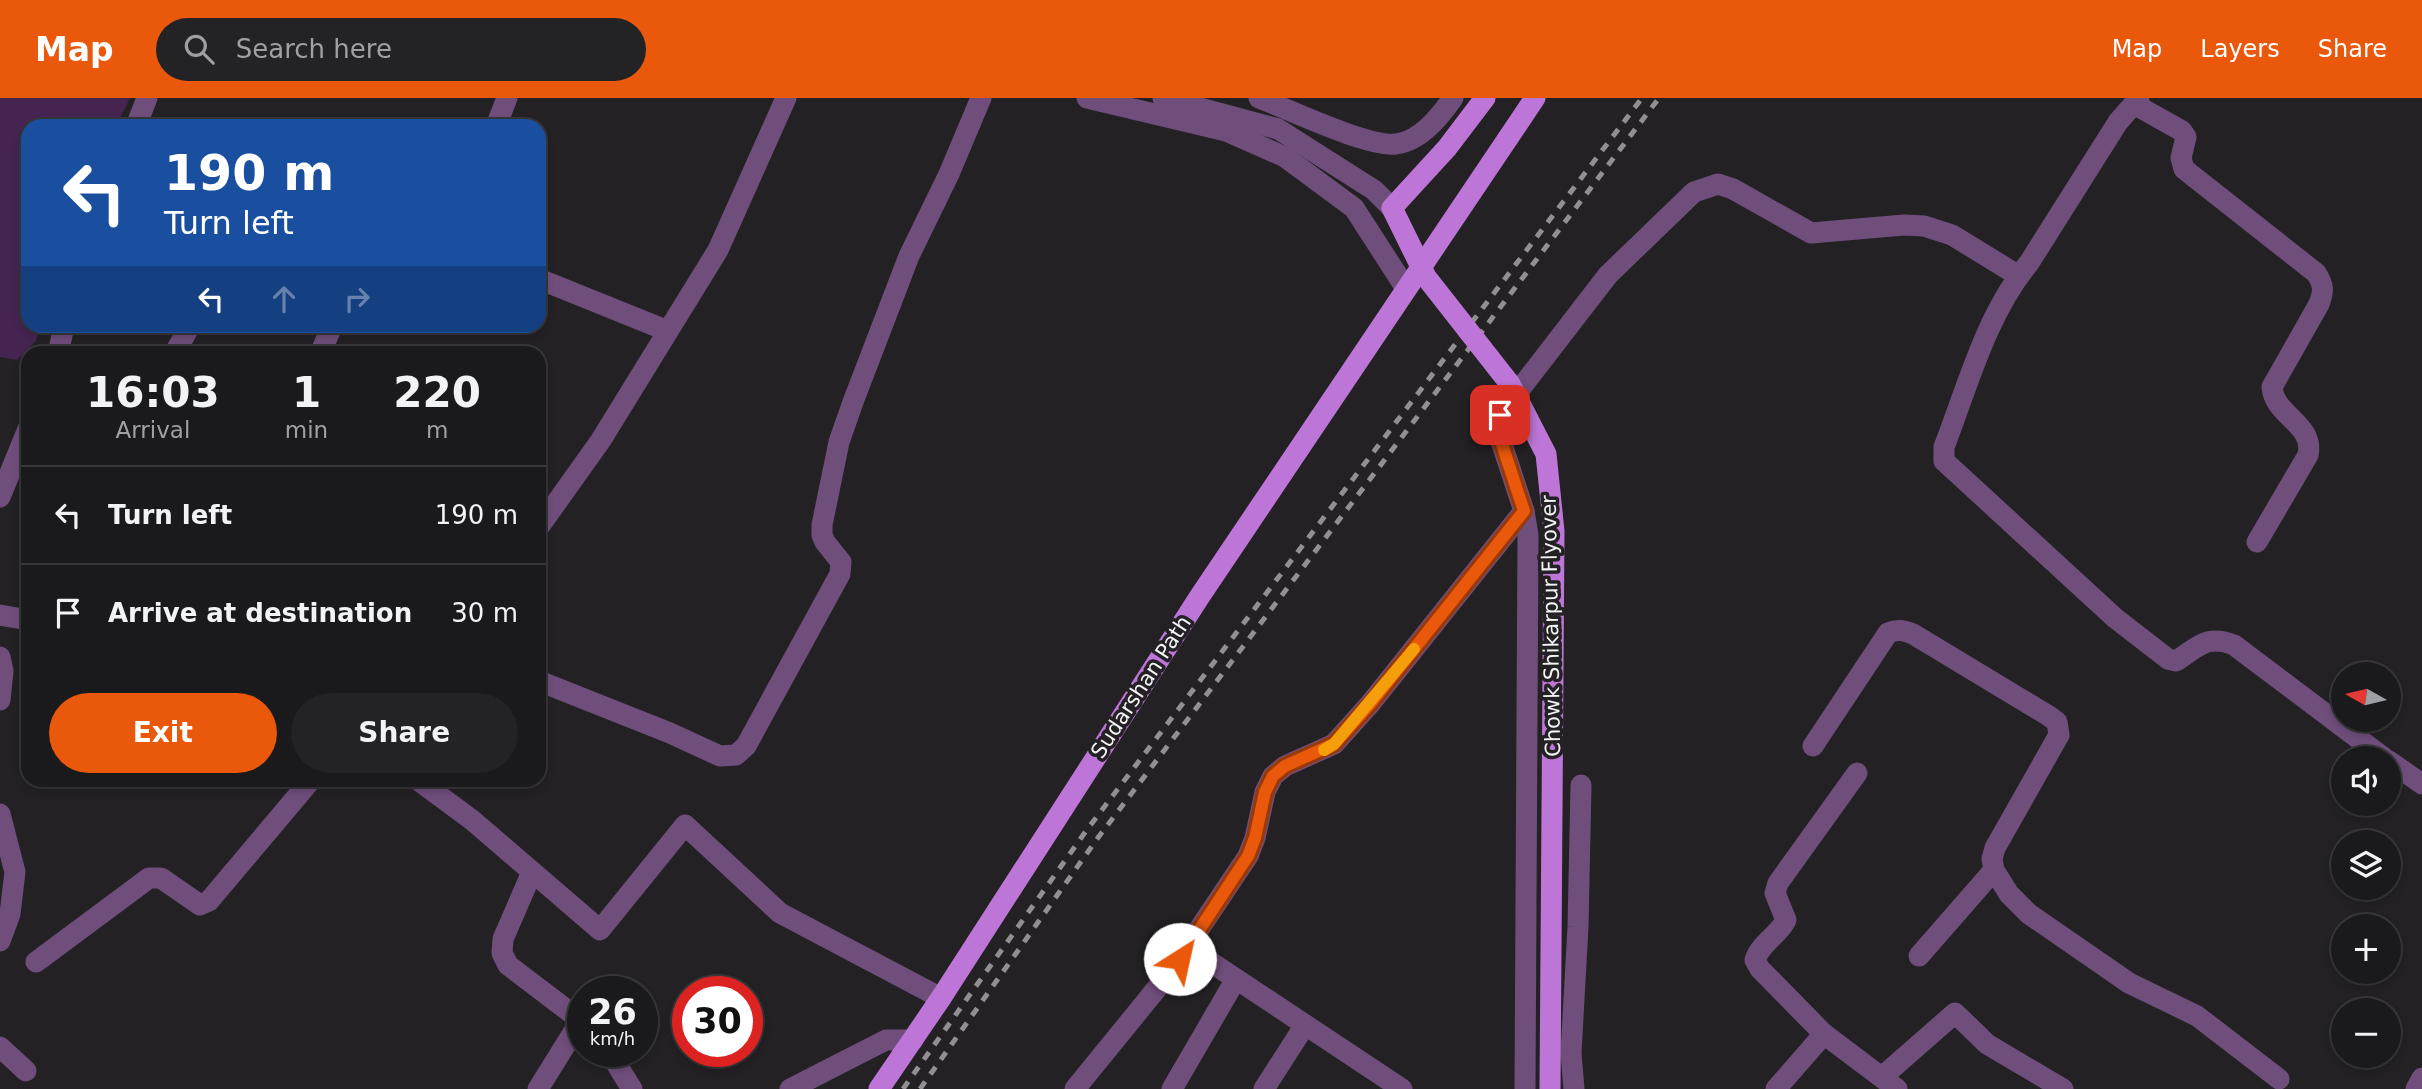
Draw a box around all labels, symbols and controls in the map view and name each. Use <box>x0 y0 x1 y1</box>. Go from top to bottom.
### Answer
search box <box>156 18 646 81</box>
text: Map <box>35 30 114 69</box>
icon: search <box>180 30 218 68</box>
text: Search here <box>236 34 392 64</box>
text: Map <box>2112 35 2162 63</box>
text: Layers <box>2200 35 2280 63</box>
text: Share <box>2318 35 2387 63</box>
text: 190 m <box>164 145 334 202</box>
icon: left <box>49 147 140 238</box>
text: Turn left <box>164 204 294 242</box>
icon: left <box>192 280 230 318</box>
icon: ahead <box>265 280 303 318</box>
icon: right <box>338 280 376 318</box>
text: 16:03 <box>86 368 220 417</box>
text: 1 <box>292 368 321 417</box>
text: 220 <box>393 368 481 417</box>
pin <box>1470 385 1530 445</box>
icon: arrive <box>1481 396 1519 434</box>
text: Arrival <box>116 417 190 443</box>
text: min <box>285 417 328 443</box>
text: m <box>426 417 448 443</box>
street label: Chowk Shikarpur Flyover <box>1537 495 1565 757</box>
icon: left <box>49 496 87 534</box>
text: Turn left <box>108 500 232 530</box>
text: 190 m <box>435 500 518 530</box>
icon: arrive <box>49 594 87 632</box>
text: Arrive at destination <box>108 598 412 628</box>
text: 30 m <box>451 598 518 628</box>
street label: Sudarshan Path <box>1086 611 1196 763</box>
north arrow <box>2331 662 2401 732</box>
map controls <box>2331 662 2401 1068</box>
button: Exit <box>49 693 277 773</box>
button: Share <box>291 693 518 773</box>
button: sound <box>2331 746 2401 816</box>
button: layers <box>2331 830 2401 900</box>
button: + <box>2331 914 2401 984</box>
position arrow <box>1143 922 1217 996</box>
speed limit sign: 30 <box>672 976 763 1067</box>
text: 26 <box>588 992 637 1032</box>
button: − <box>2331 998 2401 1068</box>
text: km/h <box>590 1028 635 1049</box>

